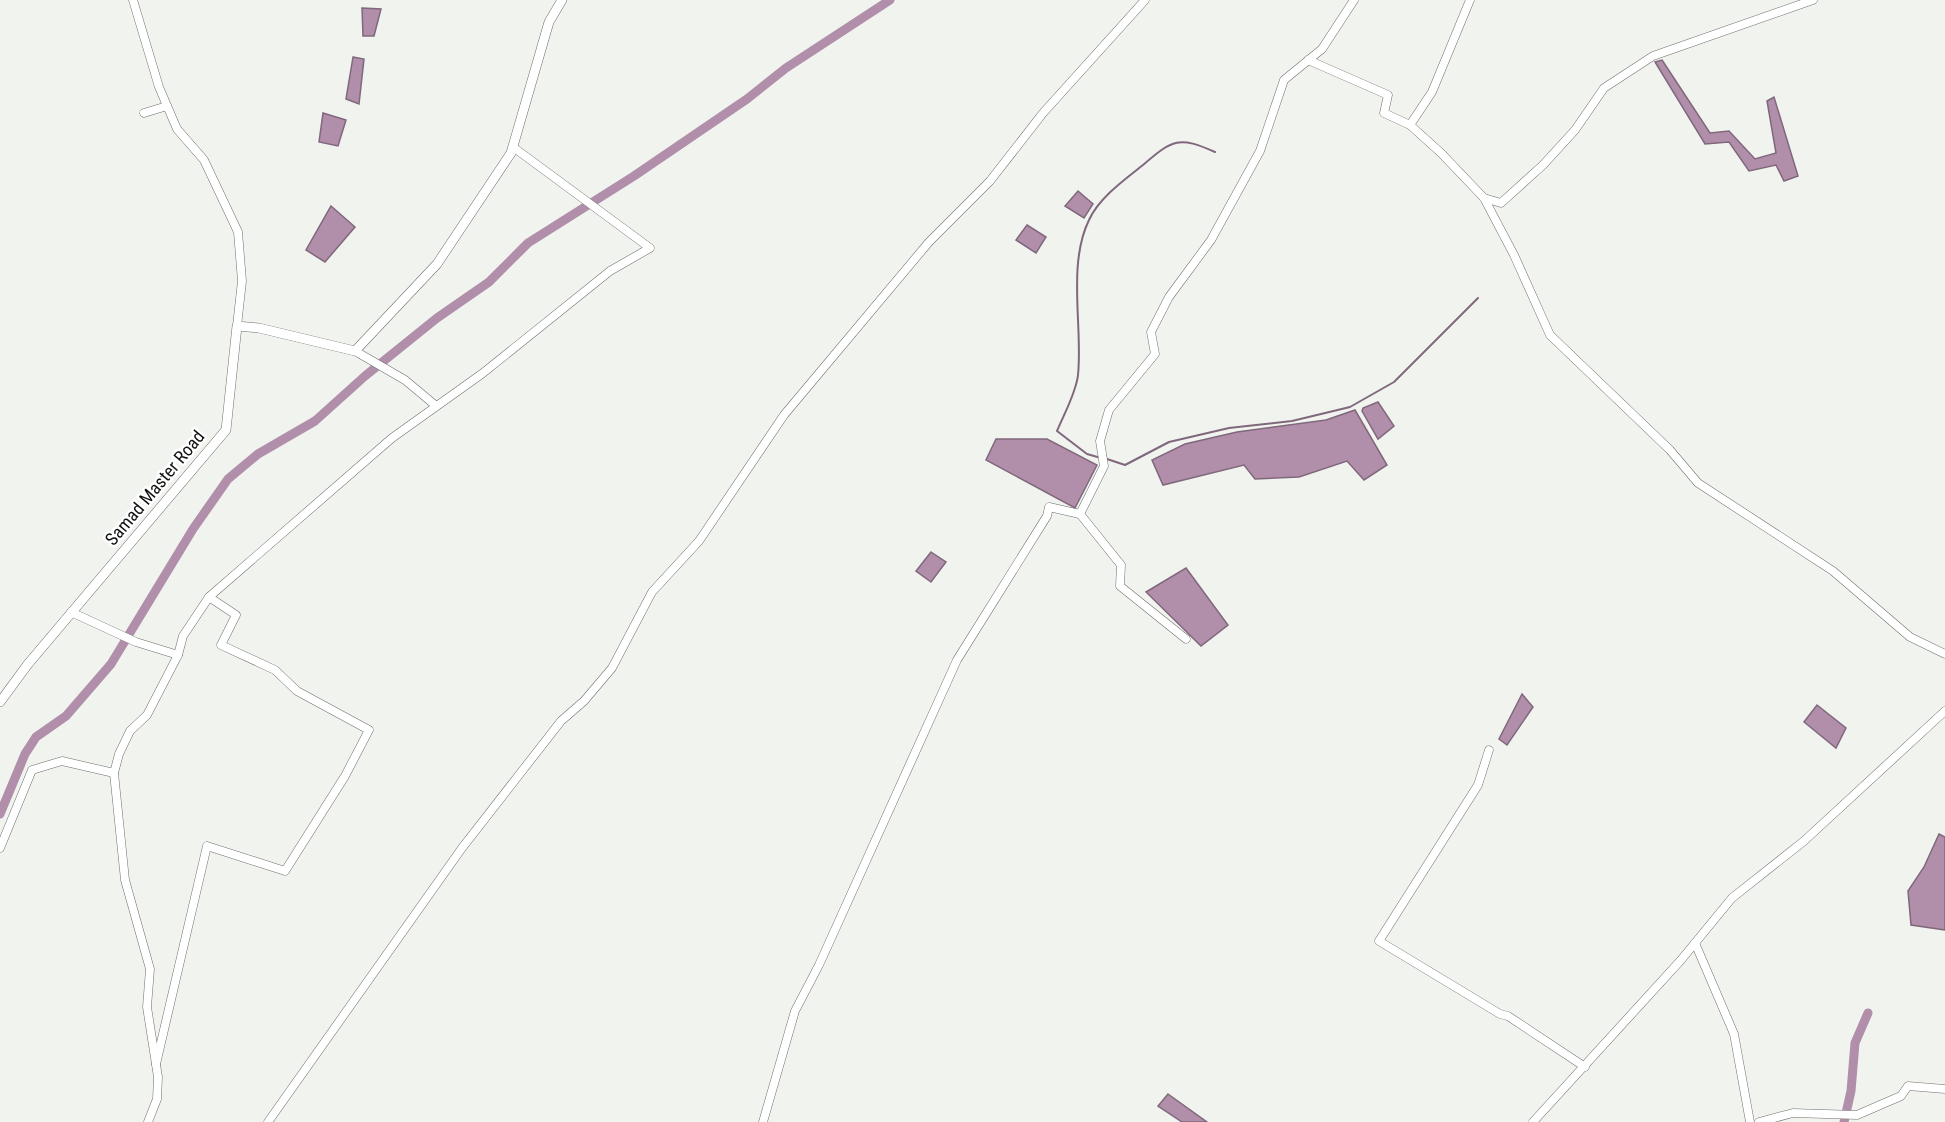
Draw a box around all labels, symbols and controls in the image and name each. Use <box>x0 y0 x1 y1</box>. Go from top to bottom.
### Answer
street label: Samad Master Road <box>101 426 209 549</box>

